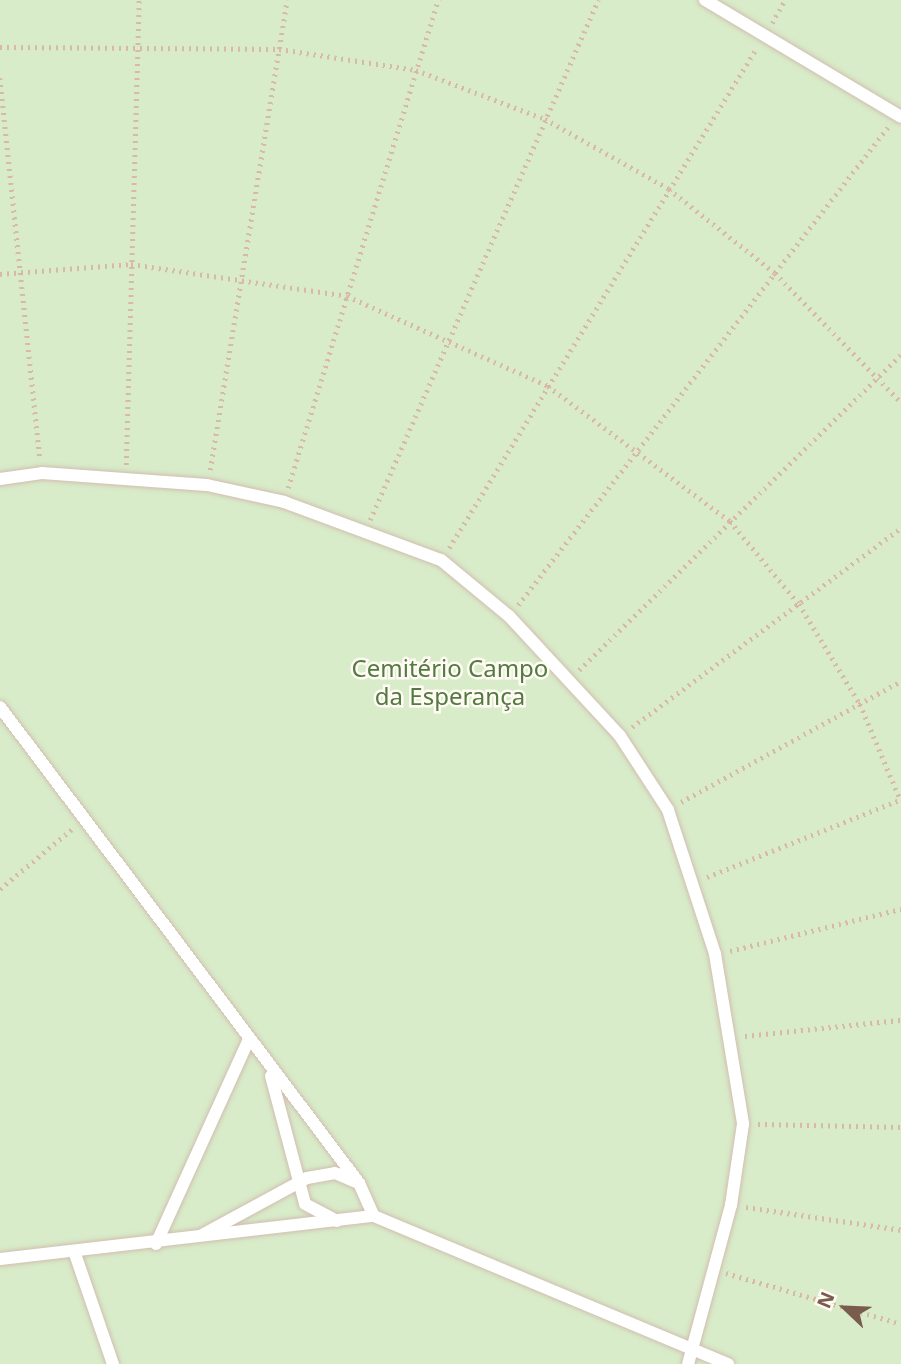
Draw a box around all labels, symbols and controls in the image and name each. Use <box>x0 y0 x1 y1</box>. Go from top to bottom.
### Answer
park label: Cemitério Campo da Esperança <box>352 654 548 710</box>
north arrow <box>810 1273 880 1343</box>
text: N <box>811 1288 841 1312</box>

